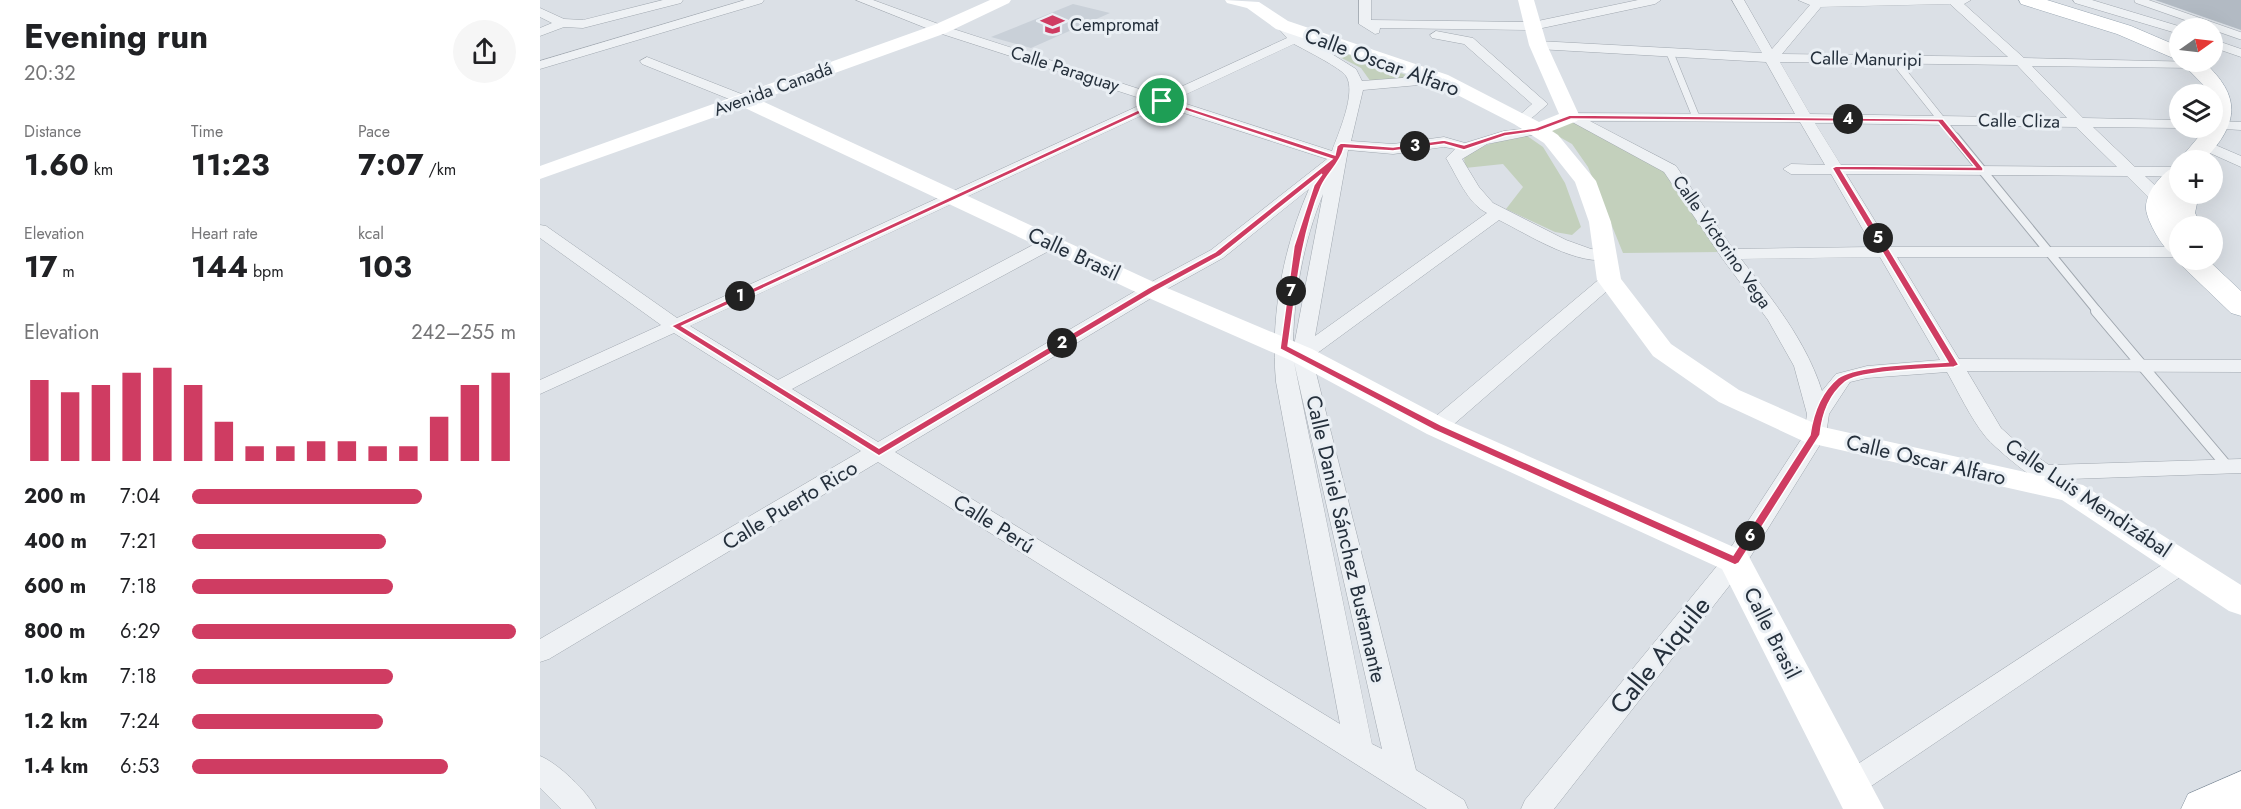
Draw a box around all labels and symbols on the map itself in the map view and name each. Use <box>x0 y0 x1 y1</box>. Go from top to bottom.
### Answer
school or university icon: Cempromat <box>1039 12 1065 38</box>
place label: Cempromat <box>1070 12 1159 38</box>
north arrow <box>2169 18 2223 72</box>
street label: Calle Oscar Alfaro <box>1300 20 1464 104</box>
street label: Calle Paraguay <box>1007 39 1123 99</box>
street label: Calle Manuripi <box>1810 45 1922 73</box>
street label: Avenida Canadá <box>710 56 836 122</box>
pin <box>1136 75 1187 126</box>
pin: 4 <box>1833 104 1863 134</box>
street label: Calle Cliza <box>1978 107 2060 135</box>
pin: 3 <box>1400 131 1430 161</box>
street label: Calle Victorino Vega <box>1666 170 1778 314</box>
street label: Calle Brasil <box>1023 219 1125 289</box>
pin: 5 <box>1863 223 1893 253</box>
pin: 7 <box>1276 276 1306 306</box>
pin: 1 <box>725 281 755 311</box>
pin: 2 <box>1047 328 1077 358</box>
street label: Calle Daniel Sánchez Bustamante <box>1298 392 1394 686</box>
street label: Calle Oscar Alfaro <box>1843 427 2009 493</box>
street label: Calle Luis Mendizábal <box>1999 431 2177 565</box>
street label: Calle Puerto Rico <box>717 453 863 557</box>
street label: Calle Perú <box>947 487 1041 561</box>
pin: 6 <box>1735 521 1765 551</box>
street label: Calle Brasil <box>1736 582 1808 684</box>
street label: Calle Aiquile <box>1601 588 1719 722</box>

